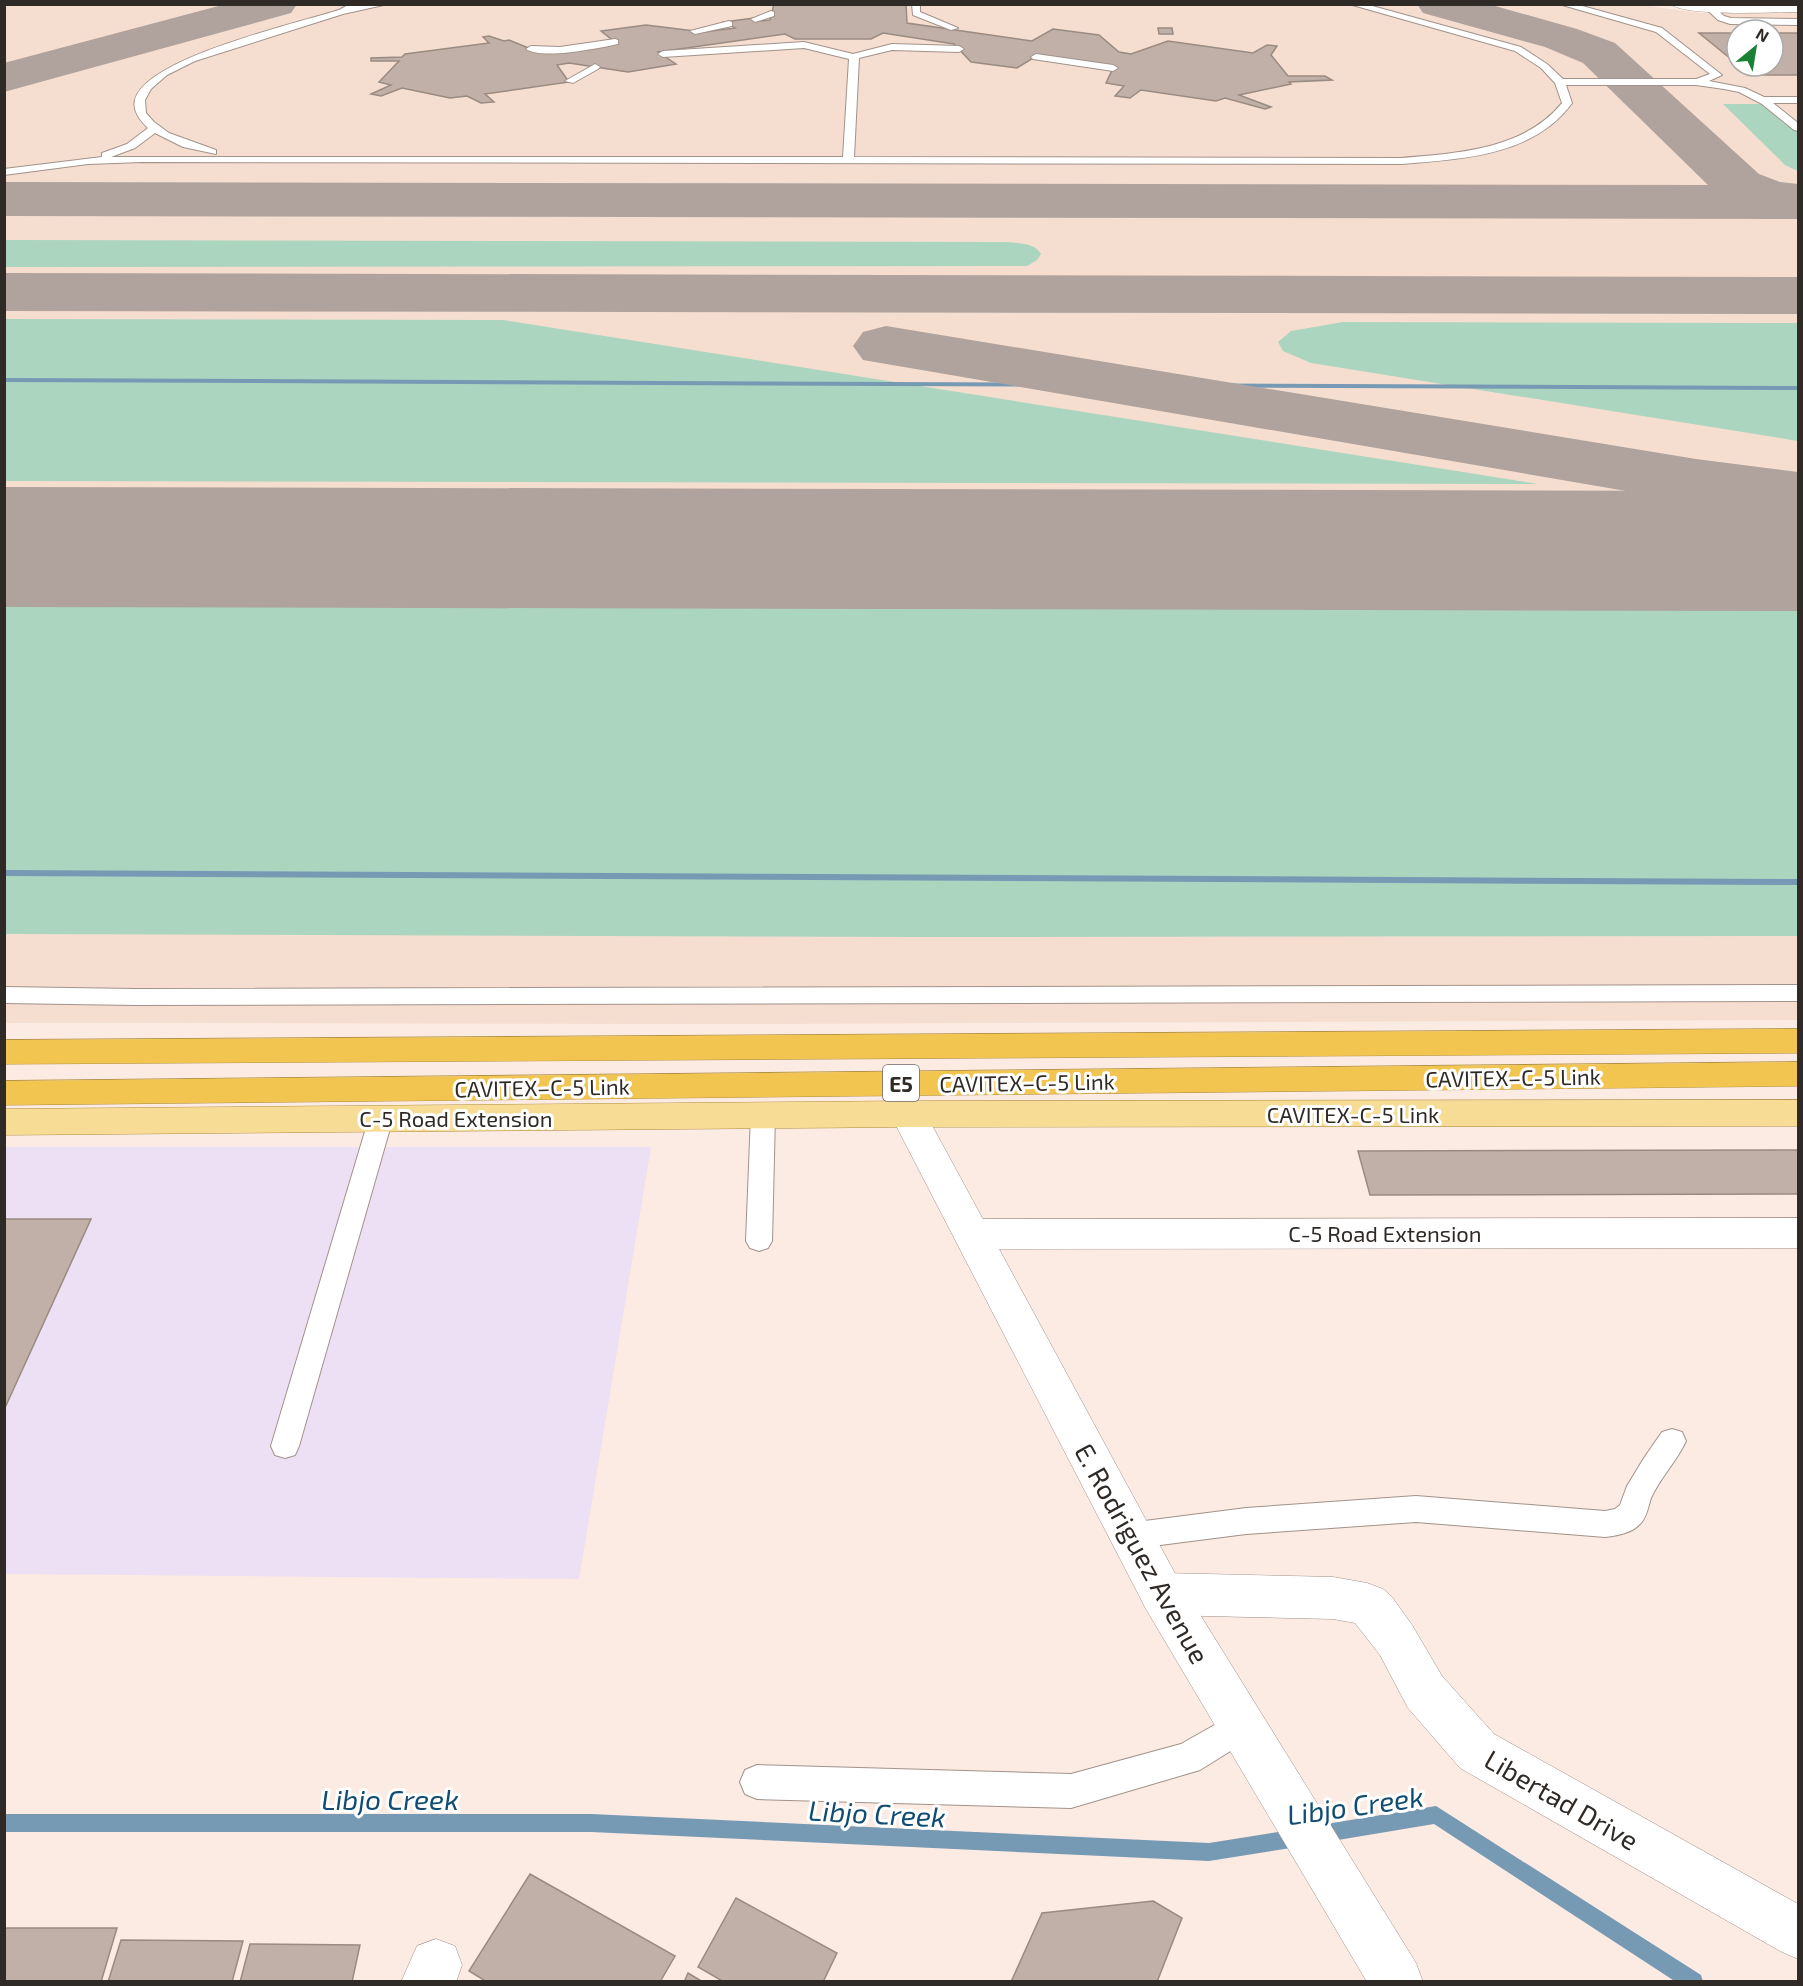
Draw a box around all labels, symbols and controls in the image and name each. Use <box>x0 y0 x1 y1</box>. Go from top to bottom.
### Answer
north arrow <box>1725 18 1785 78</box>
text: N <box>1753 23 1773 46</box>
street label: CAVITEX–C-5 Link <box>1425 1062 1601 1092</box>
road number: E5 <box>883 1065 919 1101</box>
street label: CAVITEX–C-5 Link <box>939 1067 1115 1097</box>
street label: CAVITEX–C-5 Link <box>454 1072 630 1102</box>
street label: CAVITEX-C-5 Link <box>1267 1101 1439 1127</box>
street label: C-5 Road Extension <box>359 1105 553 1131</box>
street label: C-5 Road Extension <box>1288 1220 1482 1246</box>
street label: E. Rodriguez Avenue <box>1068 1437 1217 1669</box>
street label: Libertad Drive <box>1480 1742 1644 1856</box>
water label: Libjo Creek <box>1285 1779 1425 1831</box>
water label: Libjo Creek <box>321 1782 459 1816</box>
water label: Libjo Creek <box>807 1792 947 1834</box>

